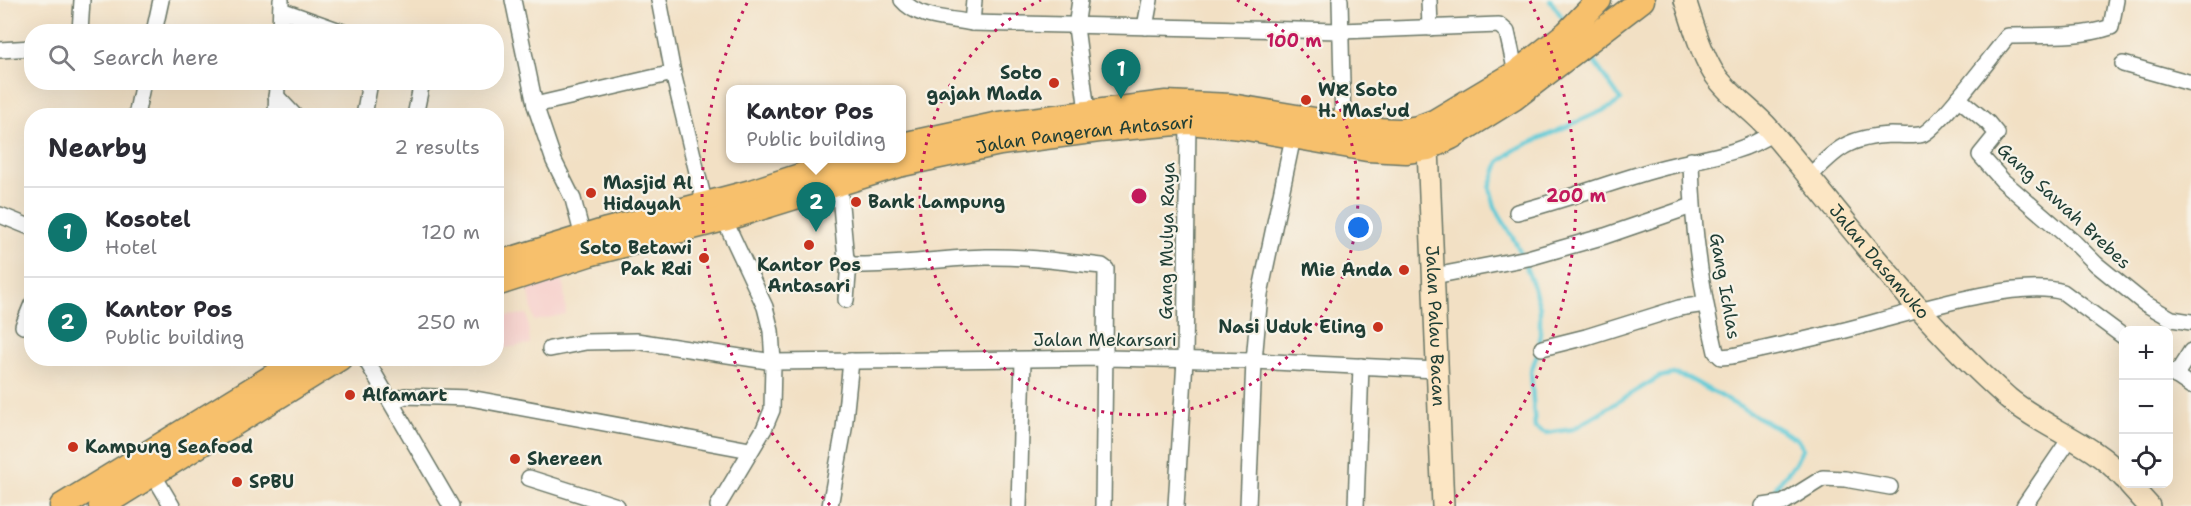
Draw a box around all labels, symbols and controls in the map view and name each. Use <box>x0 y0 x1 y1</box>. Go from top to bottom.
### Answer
search box <box>24 24 504 90</box>
text: 100 m <box>1266 29 1322 53</box>
icon: search <box>45 41 78 74</box>
text: Search here <box>93 43 219 72</box>
pin: 1 <box>1102 50 1140 99</box>
place label: Soto gajah Mada <box>927 61 1043 106</box>
marker: Soto gajah Mada <box>1047 76 1061 90</box>
place label: WR Soto H. Mas'ud <box>1318 78 1410 123</box>
popup <box>726 85 906 163</box>
marker: WR Soto H. Mas'ud <box>1299 93 1313 107</box>
text: Kantor Pos <box>746 97 874 126</box>
street label: Jalan Pangeran Antasari <box>974 110 1195 160</box>
text: Public building <box>746 126 886 152</box>
text: Nearby <box>48 130 147 165</box>
text: 2 results <box>394 134 480 160</box>
street label: Gang Sawah Brebes <box>1992 138 2136 274</box>
street label: Gang Mulya Raya <box>1154 162 1180 320</box>
place label: Masjid Al Hidayah <box>603 171 693 216</box>
pin: 2 <box>796 182 836 232</box>
text: 200 m <box>1546 184 1607 208</box>
marker: Masjid Al Hidayah <box>584 186 598 200</box>
centre of rings <box>1129 186 1149 206</box>
place label: Bank Lampung <box>868 190 1005 214</box>
marker: Bank Lampung <box>849 195 863 209</box>
street label: Jalan Dasamuko <box>1824 199 1935 325</box>
text: Kosotel <box>105 205 191 234</box>
your location <box>1344 213 1373 242</box>
text: 1 <box>63 219 72 245</box>
text: 120 m <box>421 219 480 245</box>
street label: Gang Ichlas <box>1704 231 1746 341</box>
text: Hotel <box>105 234 157 260</box>
place label: Soto Betawi Pak Rdi <box>580 236 692 281</box>
marker: Kantor Pos Antasari <box>802 238 816 252</box>
street label: Jalan Palau Bacan <box>1420 245 1451 407</box>
marker: Soto Betawi Pak Rdi <box>697 251 711 265</box>
place label: Kantor Pos Antasari <box>757 253 861 298</box>
place label: Mie Anda <box>1301 258 1393 282</box>
marker: Mie Anda <box>1397 263 1411 277</box>
text: Kantor Pos <box>105 295 232 324</box>
text: 2 <box>61 309 75 335</box>
text: 250 m <box>416 309 480 335</box>
place label: Nasi Uduk Eling <box>1218 315 1366 339</box>
marker: Nasi Uduk Eling <box>1371 320 1385 334</box>
text: Public building <box>105 324 244 350</box>
map controls <box>2119 326 2173 488</box>
button: + <box>2119 326 2173 380</box>
street label: Jalan Mekarsari <box>1033 328 1177 352</box>
button: − <box>2119 380 2173 434</box>
place label: Alfamart <box>362 383 448 407</box>
marker: Alfamart <box>343 388 357 402</box>
button: locate <box>2119 434 2173 488</box>
place label: Kampung Seafood <box>85 435 253 459</box>
marker: Kampung Seafood <box>66 440 80 454</box>
place label: Shereen <box>527 447 602 471</box>
marker: Shereen <box>508 452 522 466</box>
place label: SPBU <box>249 470 294 494</box>
marker: SPBU <box>230 475 244 489</box>

